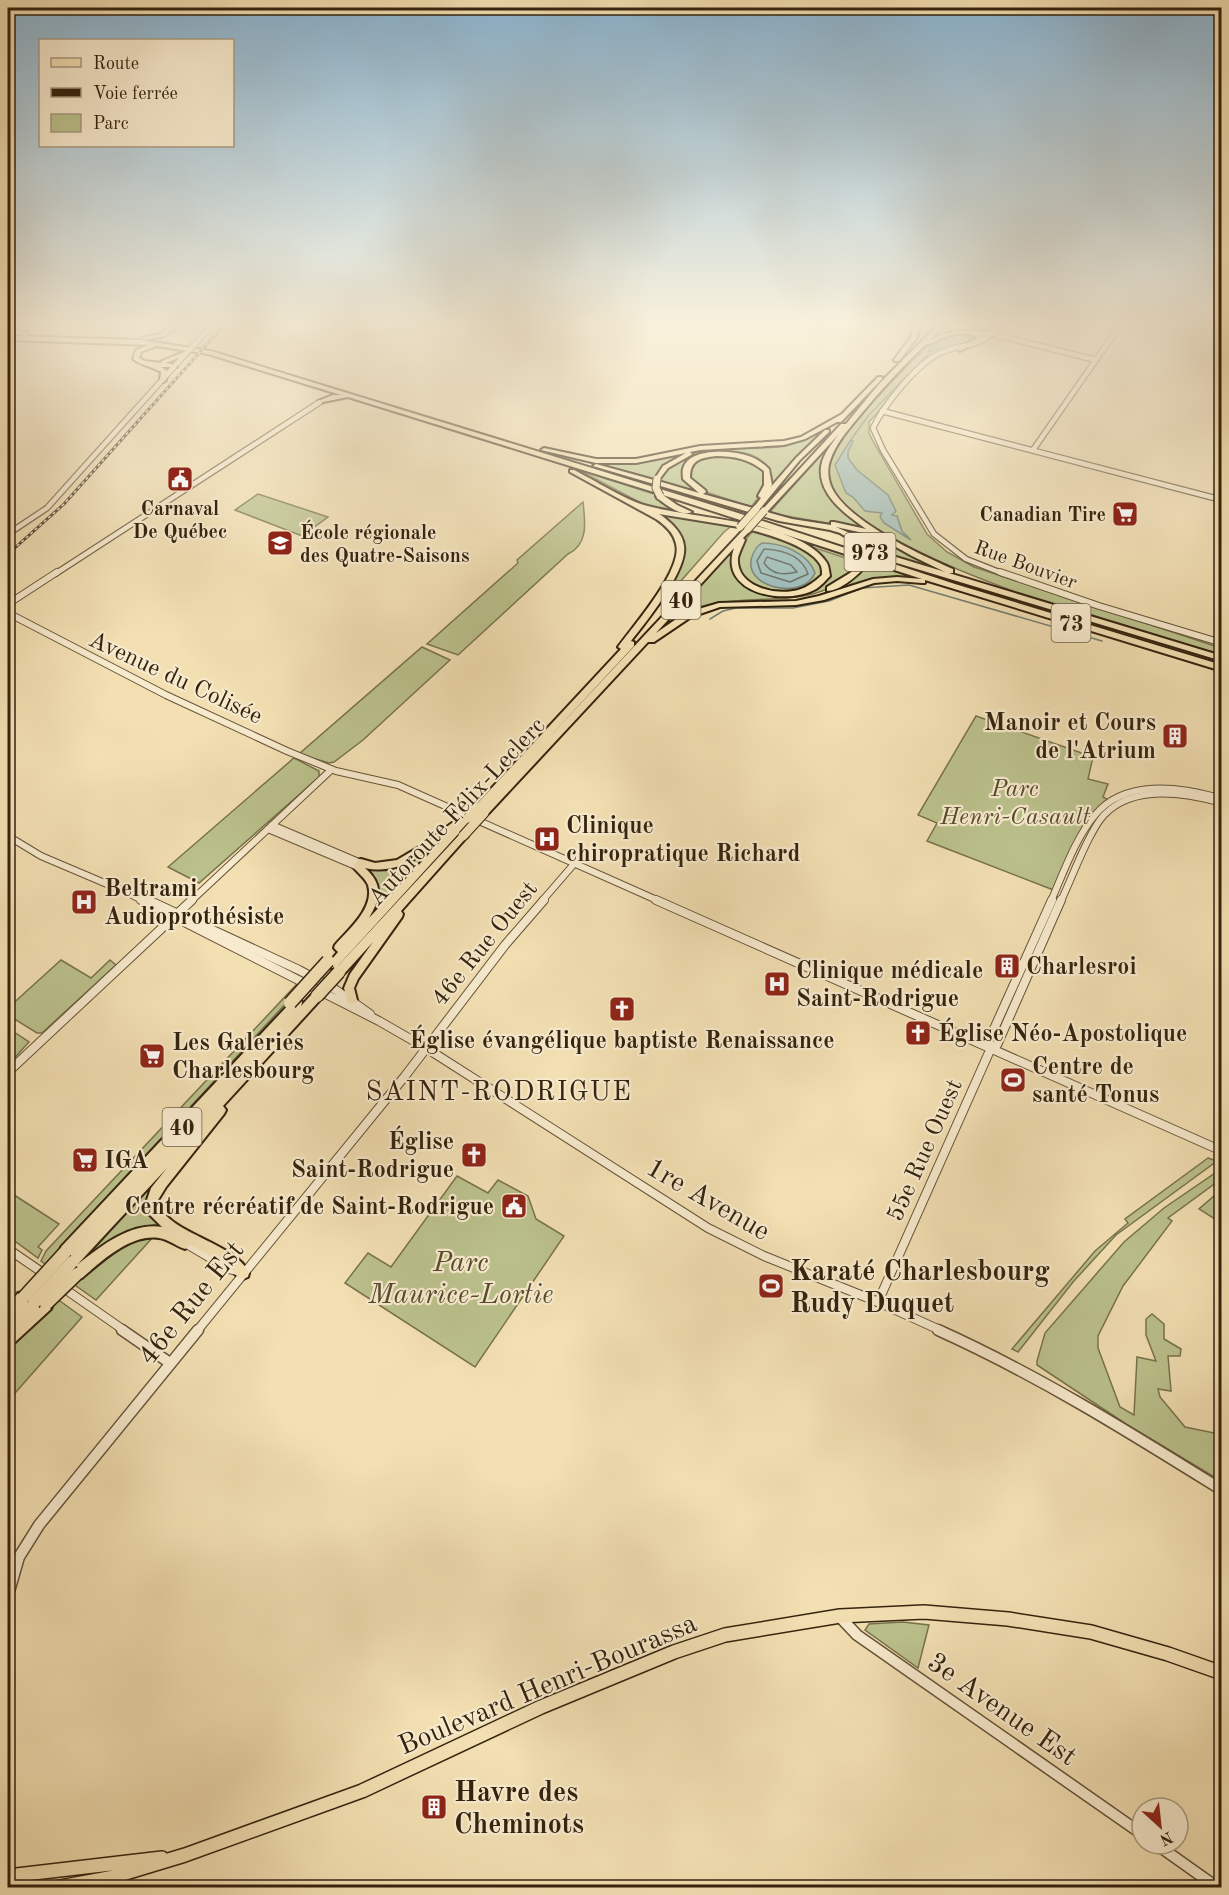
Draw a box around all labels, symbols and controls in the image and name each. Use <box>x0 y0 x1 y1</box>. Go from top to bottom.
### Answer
legend <box>39 39 234 147</box>
text: Route <box>93 55 139 73</box>
text: Voie ferrée <box>93 85 178 103</box>
text: Parc <box>93 115 129 133</box>
public building icon: Carnaval De Québec <box>165 464 195 494</box>
supermarket icon: Canadian Tire <box>1110 499 1140 529</box>
place label: Carnaval De Québec <box>133 500 227 543</box>
place label: Canadian Tire <box>979 506 1106 526</box>
place label: École régionale des Quatre-Saisons <box>300 519 469 567</box>
school or university icon: École régionale des Quatre-Saisons <box>265 528 295 558</box>
road number: 973 <box>844 533 896 571</box>
street label: Rue Bouvier <box>971 538 1079 594</box>
road number: 40 <box>662 581 700 619</box>
road number: 73 <box>1052 604 1090 642</box>
street label: Avenue du Colisée <box>85 628 266 730</box>
place label: Manoir et Cours de l'Atrium <box>984 712 1156 764</box>
street label: Autoroute Félix-Leclerc <box>364 714 551 911</box>
building icon: Manoir et Cours de l'Atrium <box>1160 721 1190 751</box>
park label: Parc Henri-Casault <box>939 778 1090 830</box>
place label: Clinique chiropratique Richard <box>566 815 801 867</box>
hospital icon: Clinique chiropratique Richard <box>532 824 562 854</box>
street label: 46e Rue Ouest <box>428 877 543 1011</box>
place label: Beltrami Audioprothésiste <box>104 878 284 930</box>
hospital icon: Beltrami Audioprothésiste <box>69 887 99 917</box>
building icon: Charlesroi <box>992 951 1022 981</box>
place label: Charlesroi <box>1026 956 1137 980</box>
place label: Clinique médicale Saint-Rodrigue <box>796 960 983 1012</box>
hospital icon: Clinique médicale Saint-Rodrigue <box>762 969 792 999</box>
church icon: Église évangélique baptiste Renaissance <box>607 994 637 1024</box>
place label: Église Néo-Apostolique <box>938 1017 1187 1047</box>
church icon: Église Néo-Apostolique <box>903 1018 933 1048</box>
place label: Église évangélique baptiste Renaissance <box>409 1024 835 1054</box>
place label: Les Galeries Charlesbourg <box>172 1032 315 1084</box>
supermarket icon: Les Galeries Charlesbourg <box>137 1041 167 1071</box>
place label: Centre de santé Tonus <box>1032 1056 1159 1108</box>
sports icon: Centre de santé Tonus <box>998 1065 1028 1095</box>
street label: 55e Rue Ouest <box>884 1076 968 1226</box>
district label: SAINT-RODRIGUE <box>366 1079 632 1106</box>
road number: 40 <box>162 1108 201 1146</box>
place label: Église Saint-Rodrigue <box>291 1125 454 1183</box>
church icon: Église Saint-Rodrigue <box>459 1140 489 1170</box>
supermarket icon: IGA <box>70 1145 100 1175</box>
place label: IGA <box>104 1150 149 1174</box>
street label: 1re Avenue <box>641 1154 774 1247</box>
public building icon: Centre récréatif de Saint-Rodrigue <box>499 1191 529 1221</box>
place label: Centre récréatif de Saint-Rodrigue <box>124 1196 494 1220</box>
street label: 46e Rue Est <box>134 1237 250 1371</box>
park label: Parc Maurice-Lortie <box>368 1250 553 1310</box>
place label: Karaté Charlesbourg Rudy Duquet <box>790 1259 1050 1319</box>
sports icon: Karaté Charlesbourg Rudy Duquet <box>756 1271 786 1301</box>
street label: Boulevard Henri-Bourassa <box>395 1610 702 1761</box>
street label: 3e Avenue Est <box>922 1649 1081 1772</box>
place label: Havre des Cheminots <box>454 1780 584 1840</box>
building icon: Havre des Cheminots <box>419 1792 449 1822</box>
north arrow <box>1130 1796 1190 1856</box>
text: N <box>1156 1828 1175 1848</box>

